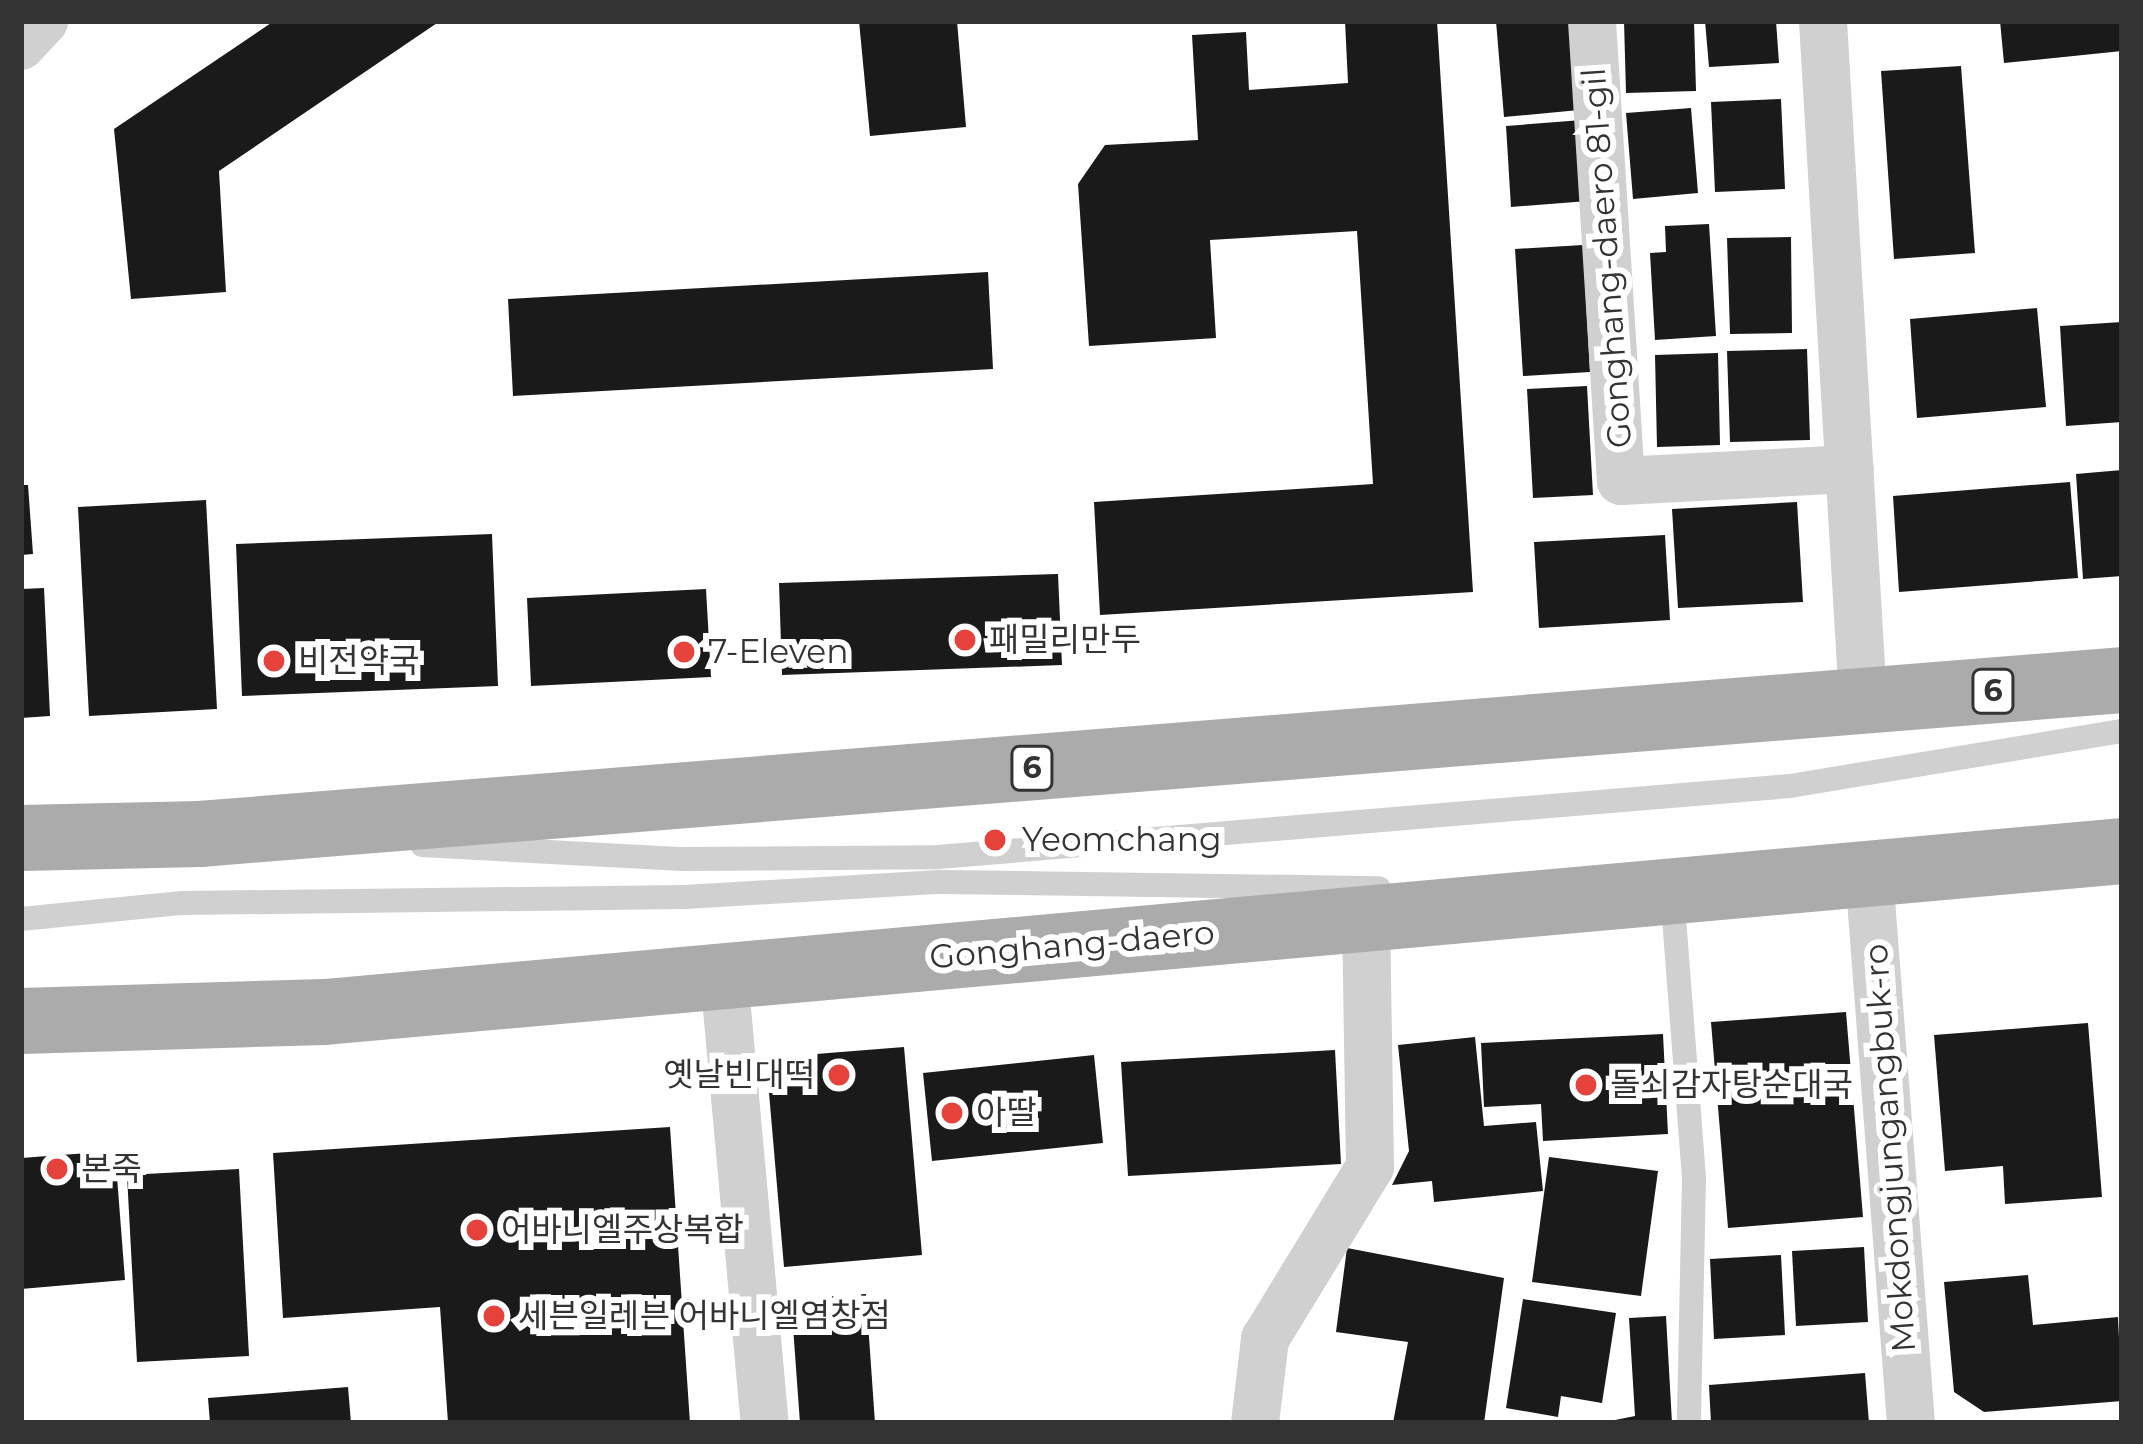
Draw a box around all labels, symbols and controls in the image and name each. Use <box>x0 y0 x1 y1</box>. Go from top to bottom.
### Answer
street label: Gonghang-daero 81-gil <box>1574 67 1640 449</box>
place label: 패밀리만두 <box>989 620 1141 660</box>
marker: 패밀리만두 <box>952 627 978 653</box>
place label: 7-Eleven <box>708 632 849 672</box>
marker: 7-Eleven <box>671 639 697 665</box>
place label: 비전약국 <box>298 641 419 681</box>
marker: 비전약국 <box>261 648 287 674</box>
road number: 6 <box>1969 667 2017 715</box>
road number: 6 <box>1008 744 1056 792</box>
place label: Yeomchang <box>1022 820 1222 860</box>
marker: Yeomchang <box>979 824 1011 856</box>
street label: Gonghang-daero <box>928 913 1216 977</box>
street label: Mokdongjungangbuk-ro <box>1856 942 1924 1354</box>
place label: 옛날빈대떡 <box>663 1055 815 1095</box>
marker: 옛날빈대떡 <box>826 1062 852 1088</box>
place label: 돌쇠감자탕순대국 <box>1610 1065 1853 1105</box>
marker: 돌쇠감자탕순대국 <box>1573 1072 1599 1098</box>
place label: 아딸 <box>976 1093 1037 1133</box>
marker: 아딸 <box>939 1100 965 1126</box>
place label: 본죽 <box>81 1149 142 1189</box>
marker: 본죽 <box>44 1156 70 1182</box>
place label: 어바니엘주상복합 <box>501 1210 744 1250</box>
marker: 어바니엘주상복합 <box>464 1217 490 1243</box>
place label: 세븐일레븐 어바니엘염창점 <box>518 1296 891 1336</box>
marker: 세븐일레븐 어바니엘염창점 <box>481 1303 507 1329</box>

